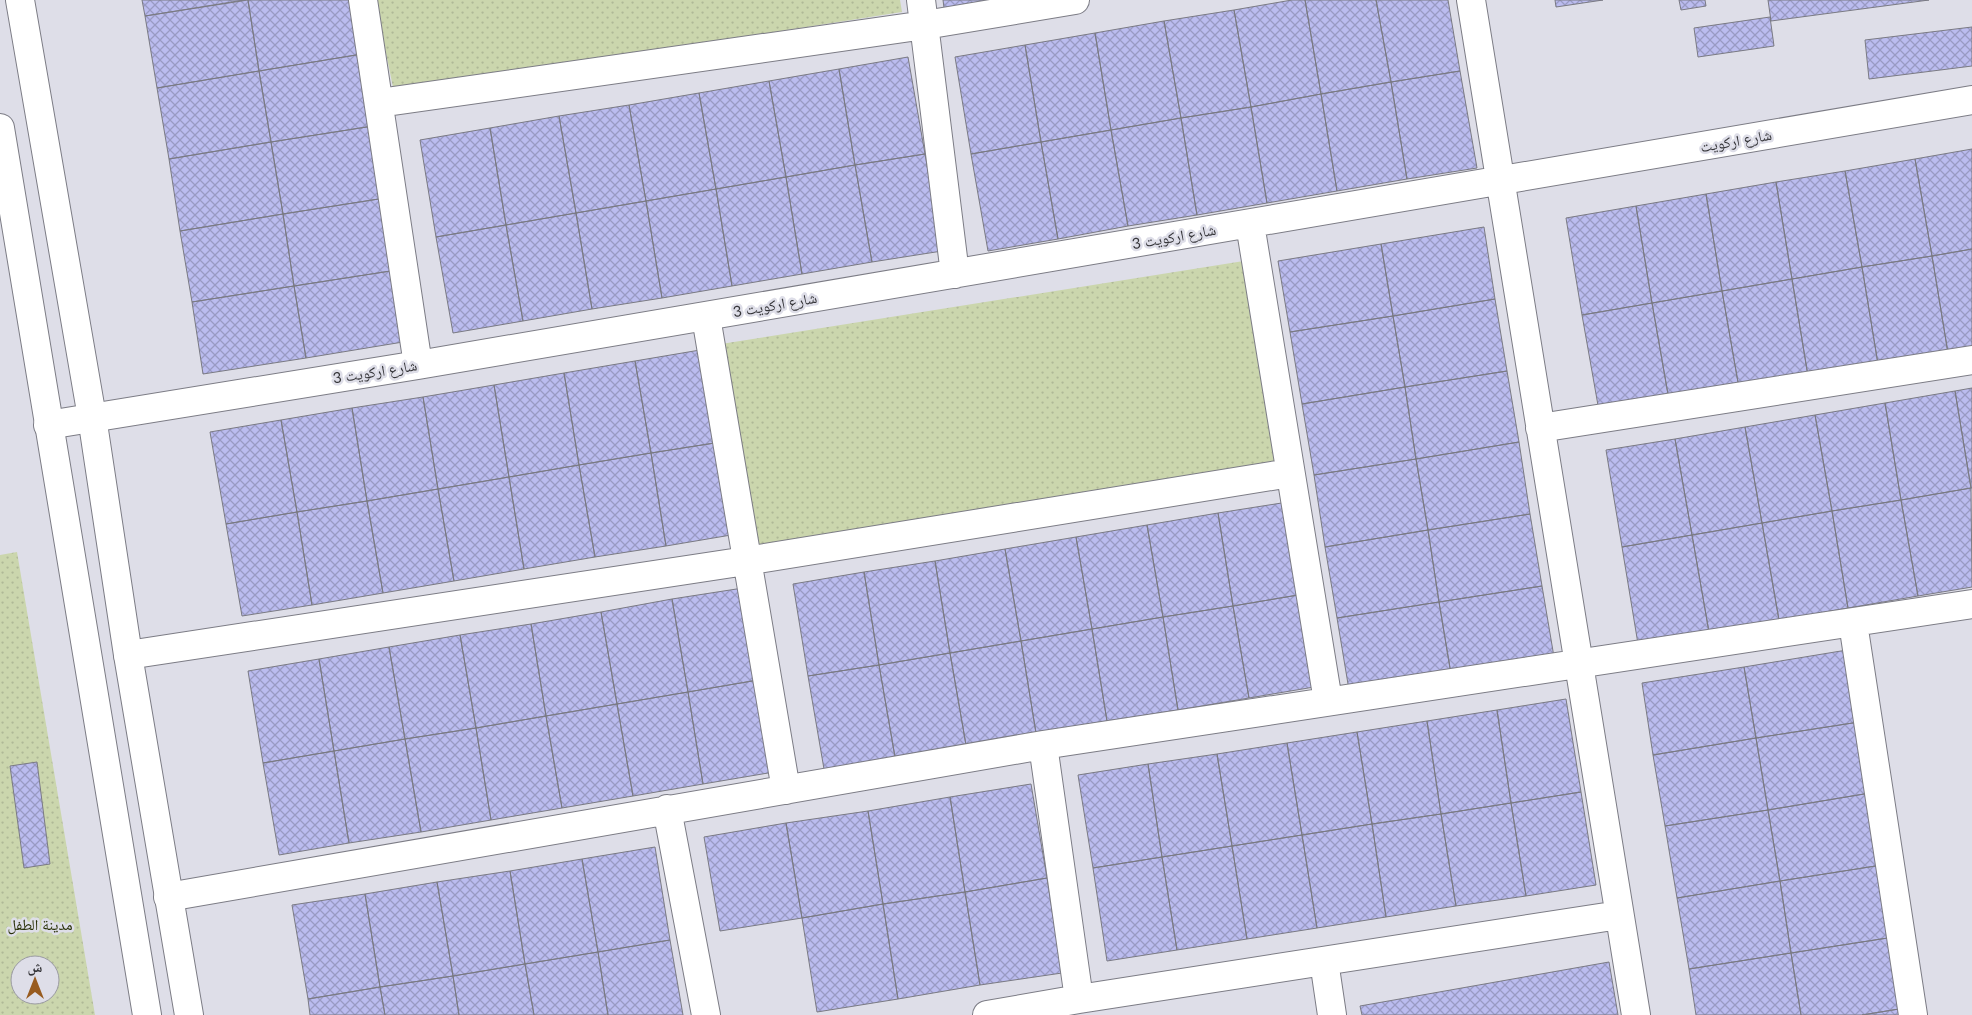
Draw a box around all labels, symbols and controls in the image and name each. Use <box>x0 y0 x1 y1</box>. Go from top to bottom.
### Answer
street label: شارع اركويت <box>1699 125 1773 157</box>
street label: شارع اركويت 3 <box>1130 220 1218 254</box>
street label: شارع اركويت 3 <box>731 288 819 322</box>
street label: شارع اركويت 3 <box>332 355 419 389</box>
park label: مدينة الطفل <box>8 915 73 935</box>
north arrow <box>10 955 60 1005</box>
text: ش <box>28 958 43 976</box>

